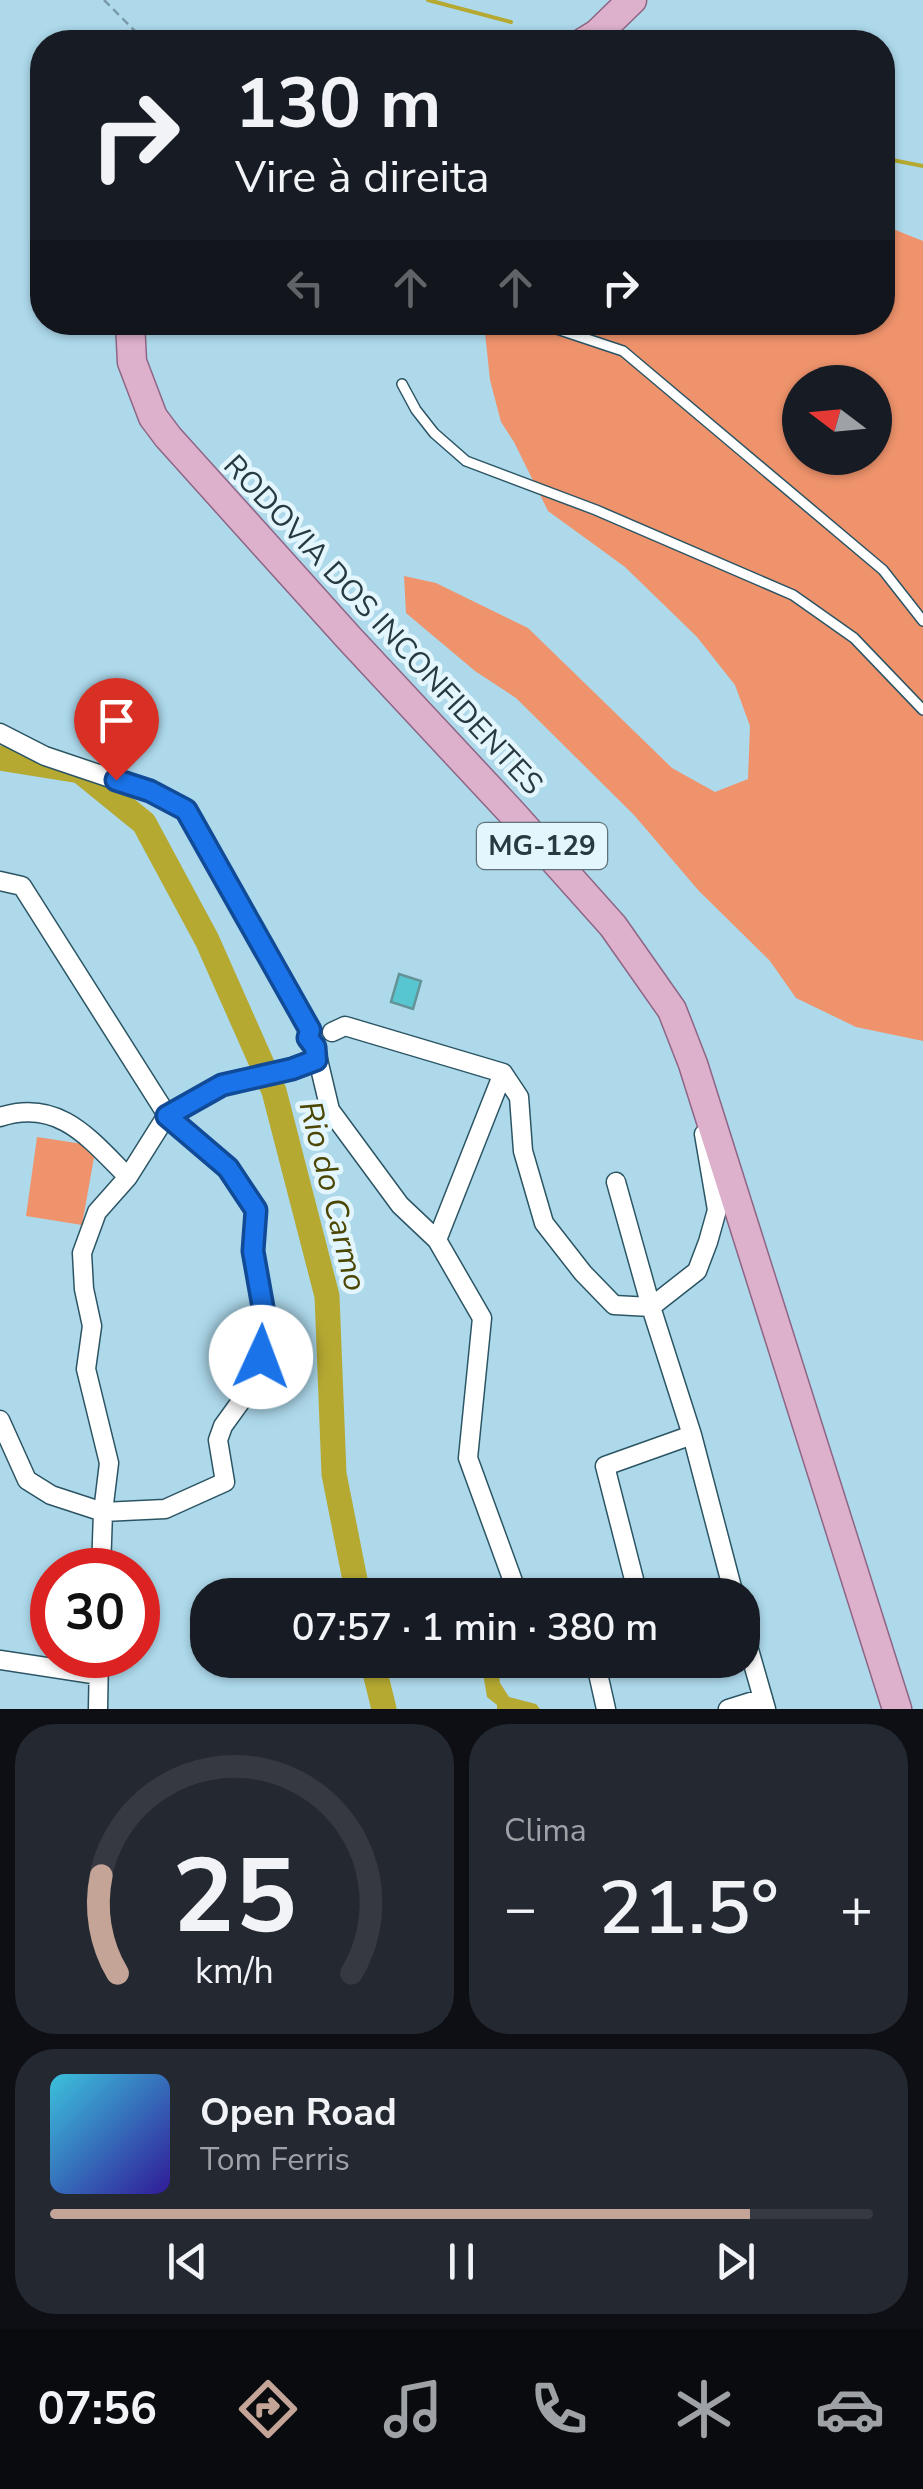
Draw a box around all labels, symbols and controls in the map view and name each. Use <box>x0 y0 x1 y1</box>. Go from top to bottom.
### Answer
text: 130 m <box>235 56 441 152</box>
icon: right <box>70 70 200 200</box>
text: Vire à direita <box>235 147 490 208</box>
icon: left <box>278 260 333 315</box>
icon: ahead <box>383 260 438 315</box>
icon: ahead <box>488 260 543 315</box>
icon: right <box>593 260 648 315</box>
north arrow <box>782 365 892 475</box>
map controls <box>782 365 892 475</box>
street label: RODOVIA DOS INCONFIDENTES <box>214 446 552 804</box>
pin <box>74 678 159 781</box>
icon: arrive <box>89 693 144 748</box>
road number: MG-129 <box>477 823 607 869</box>
water label: Rio do Carmo <box>289 1097 377 1295</box>
position arrow <box>209 1305 313 1409</box>
speed limit sign: 30 <box>30 1548 160 1678</box>
text: 07:57 · 1 min · 380 m <box>292 1602 658 1653</box>
text: Clima <box>504 1809 587 1852</box>
text: 25 <box>172 1826 297 1968</box>
text: 21.5° <box>598 1857 779 1959</box>
text: − <box>504 1871 537 1946</box>
text: + <box>840 1871 873 1946</box>
text: km/h <box>195 1947 274 1996</box>
text: Open Road <box>200 2087 397 2138</box>
text: Tom Ferris <box>200 2138 350 2181</box>
icon: previous <box>160 2234 215 2289</box>
icon: pause <box>434 2234 489 2289</box>
icon: next <box>708 2234 763 2289</box>
icon: directions <box>233 2374 303 2444</box>
icon: music <box>378 2374 448 2444</box>
icon: phone <box>524 2374 594 2444</box>
icon: climate <box>669 2374 739 2444</box>
icon: car <box>815 2374 885 2444</box>
text: 07:56 <box>38 2379 157 2440</box>

